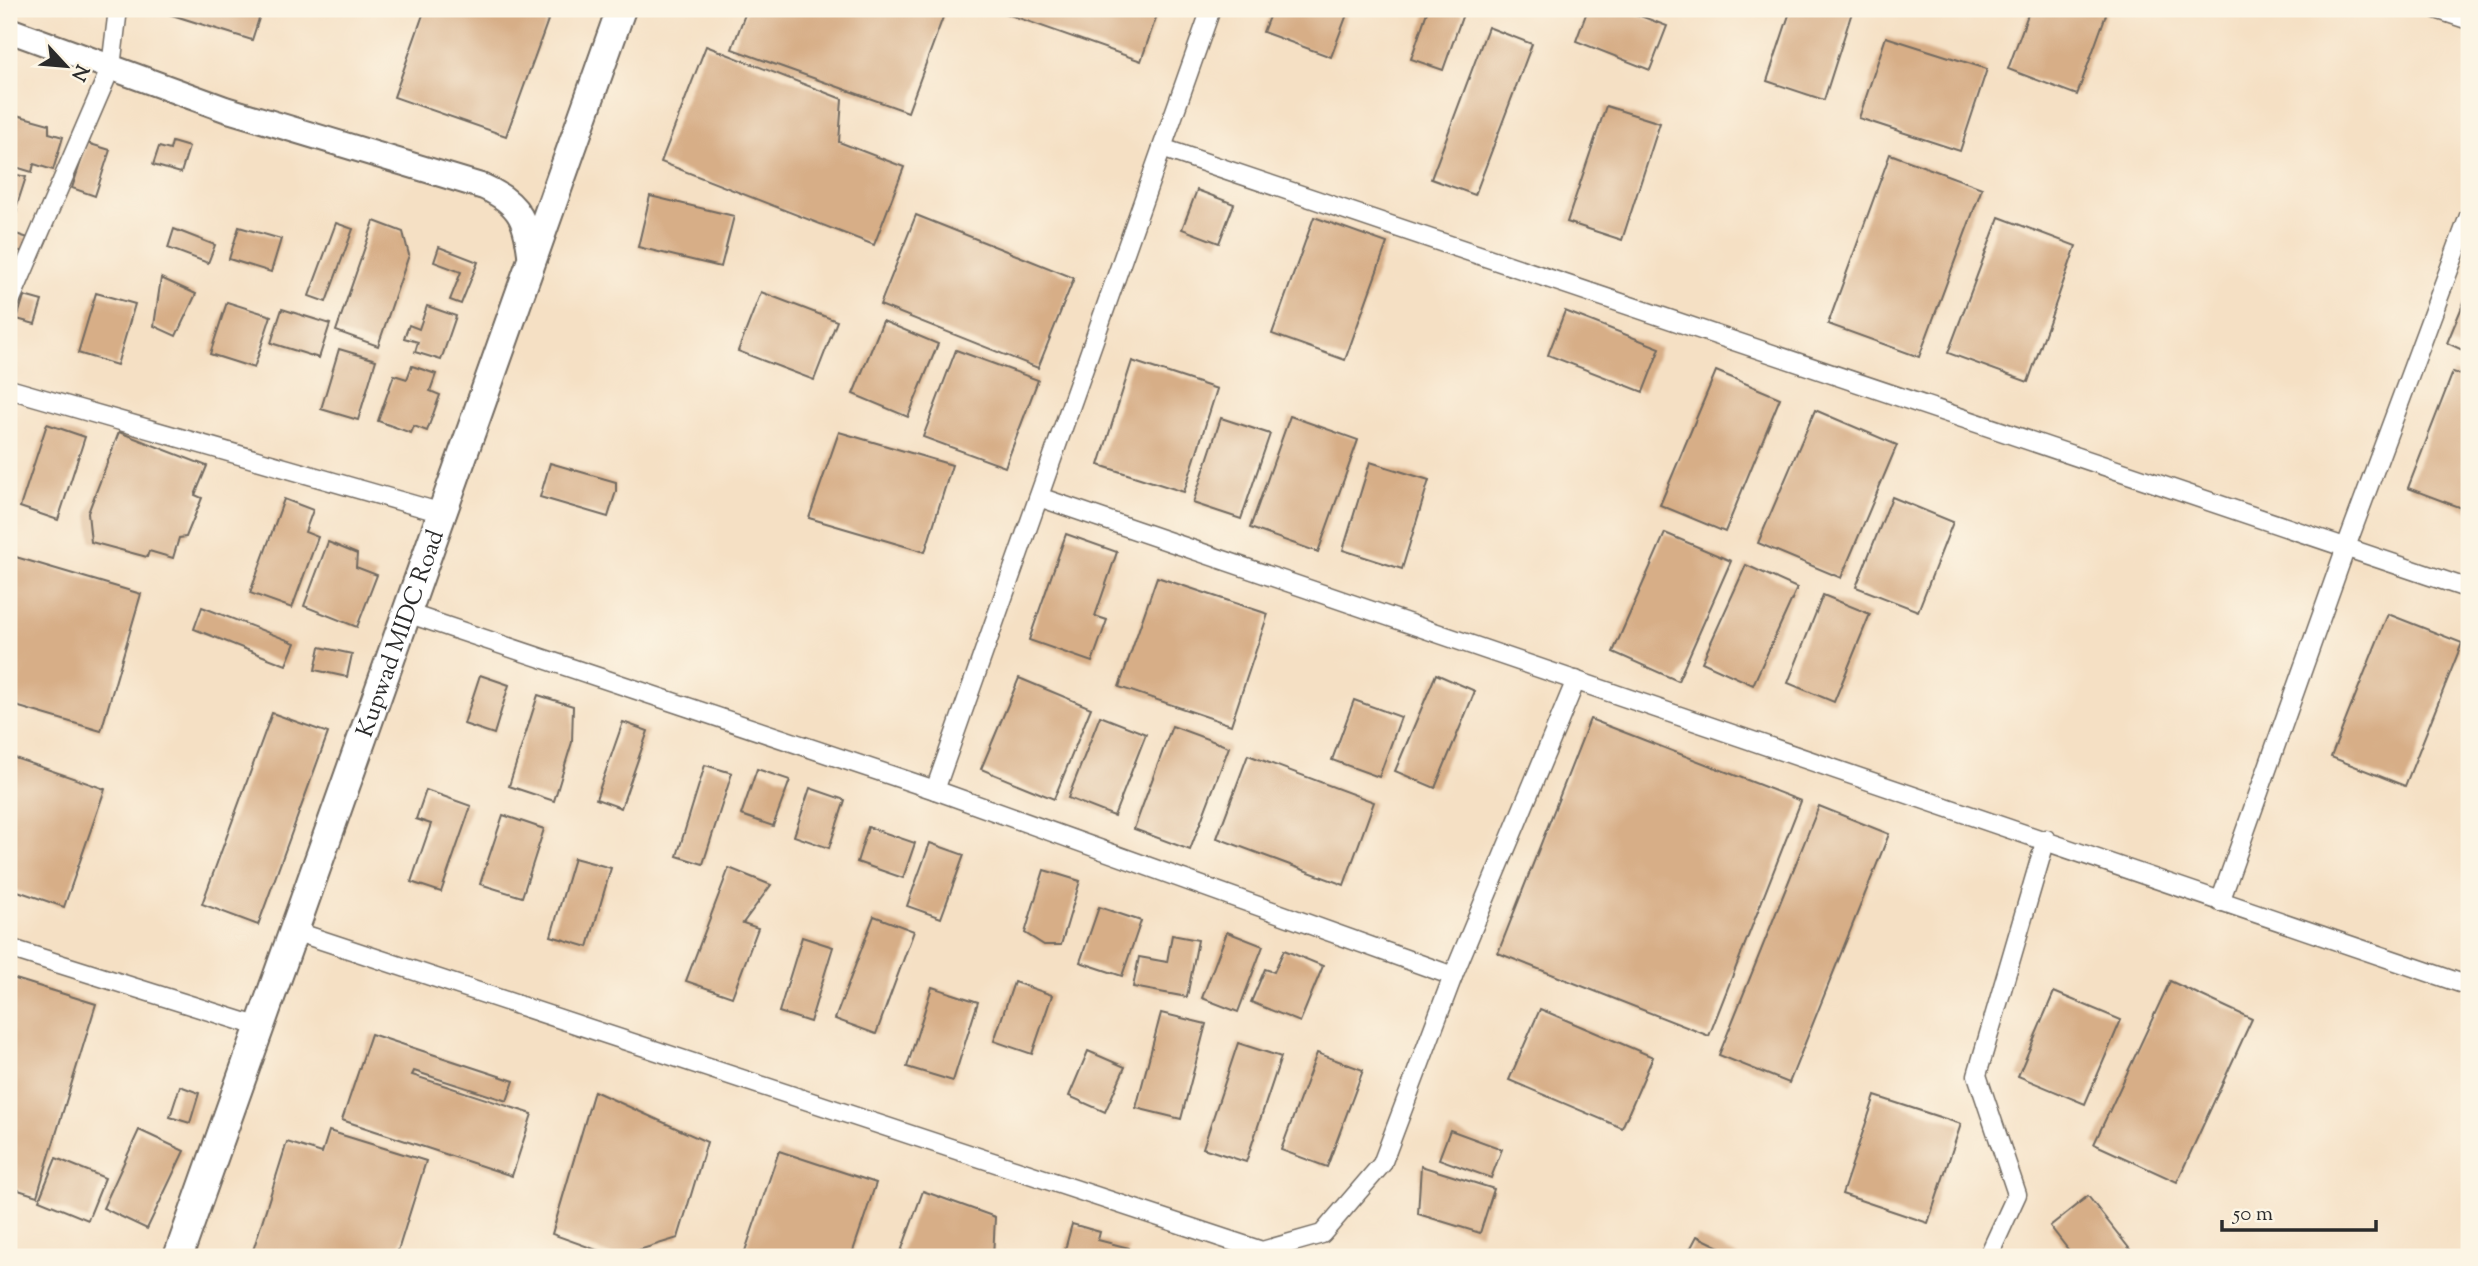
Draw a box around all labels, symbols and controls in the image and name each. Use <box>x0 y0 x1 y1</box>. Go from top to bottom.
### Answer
north arrow <box>32 32 102 102</box>
text: N <box>64 60 94 85</box>
street label: Kupwad MIDC Road <box>349 525 454 742</box>
scale bar <box>2222 1189 2376 1233</box>
text: 50 m <box>2232 1200 2273 1230</box>

